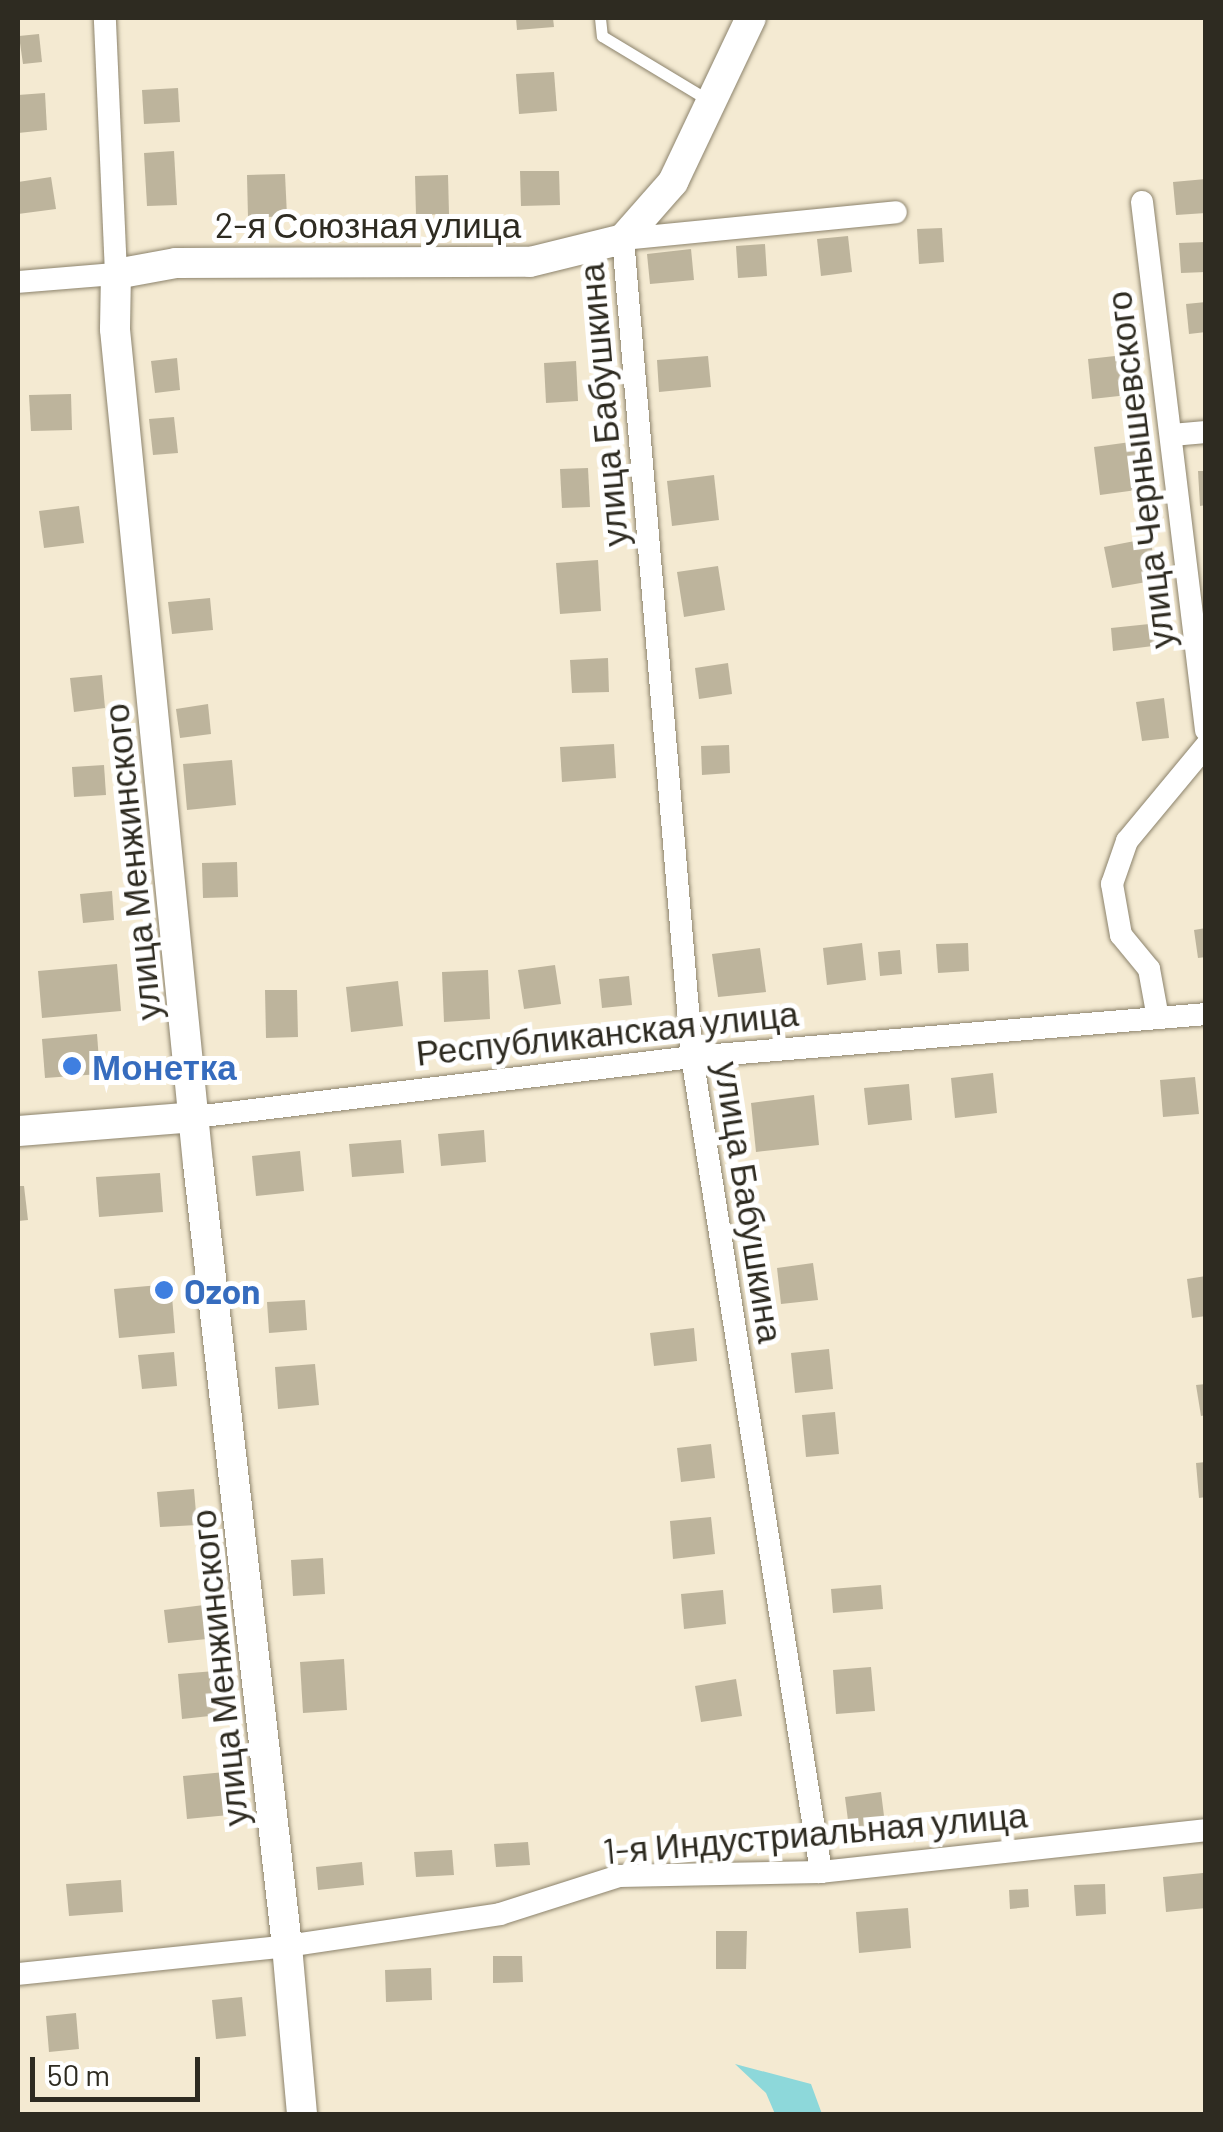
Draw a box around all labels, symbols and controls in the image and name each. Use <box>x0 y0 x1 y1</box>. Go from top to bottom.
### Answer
street label: 2-я Союзная улица <box>215 203 521 245</box>
street label: улица Бабушкина <box>569 262 635 548</box>
street label: улица Чернышевского <box>1096 289 1182 651</box>
street label: улица Менжинского <box>93 702 169 1022</box>
street label: Республиканская улица <box>414 991 800 1073</box>
place label: Монетка <box>92 1045 237 1087</box>
marker: Монетка <box>61 1055 83 1077</box>
street label: улица Бабушкина <box>707 1058 793 1346</box>
place label: Ozon <box>184 1269 260 1311</box>
marker: Ozon <box>153 1279 175 1301</box>
street label: улица Менжинского <box>180 1508 256 1828</box>
street label: 1-я Индустриальная улица <box>601 1793 1029 1871</box>
scale bar <box>35 2037 205 2099</box>
text: 50 m <box>47 2056 110 2092</box>

